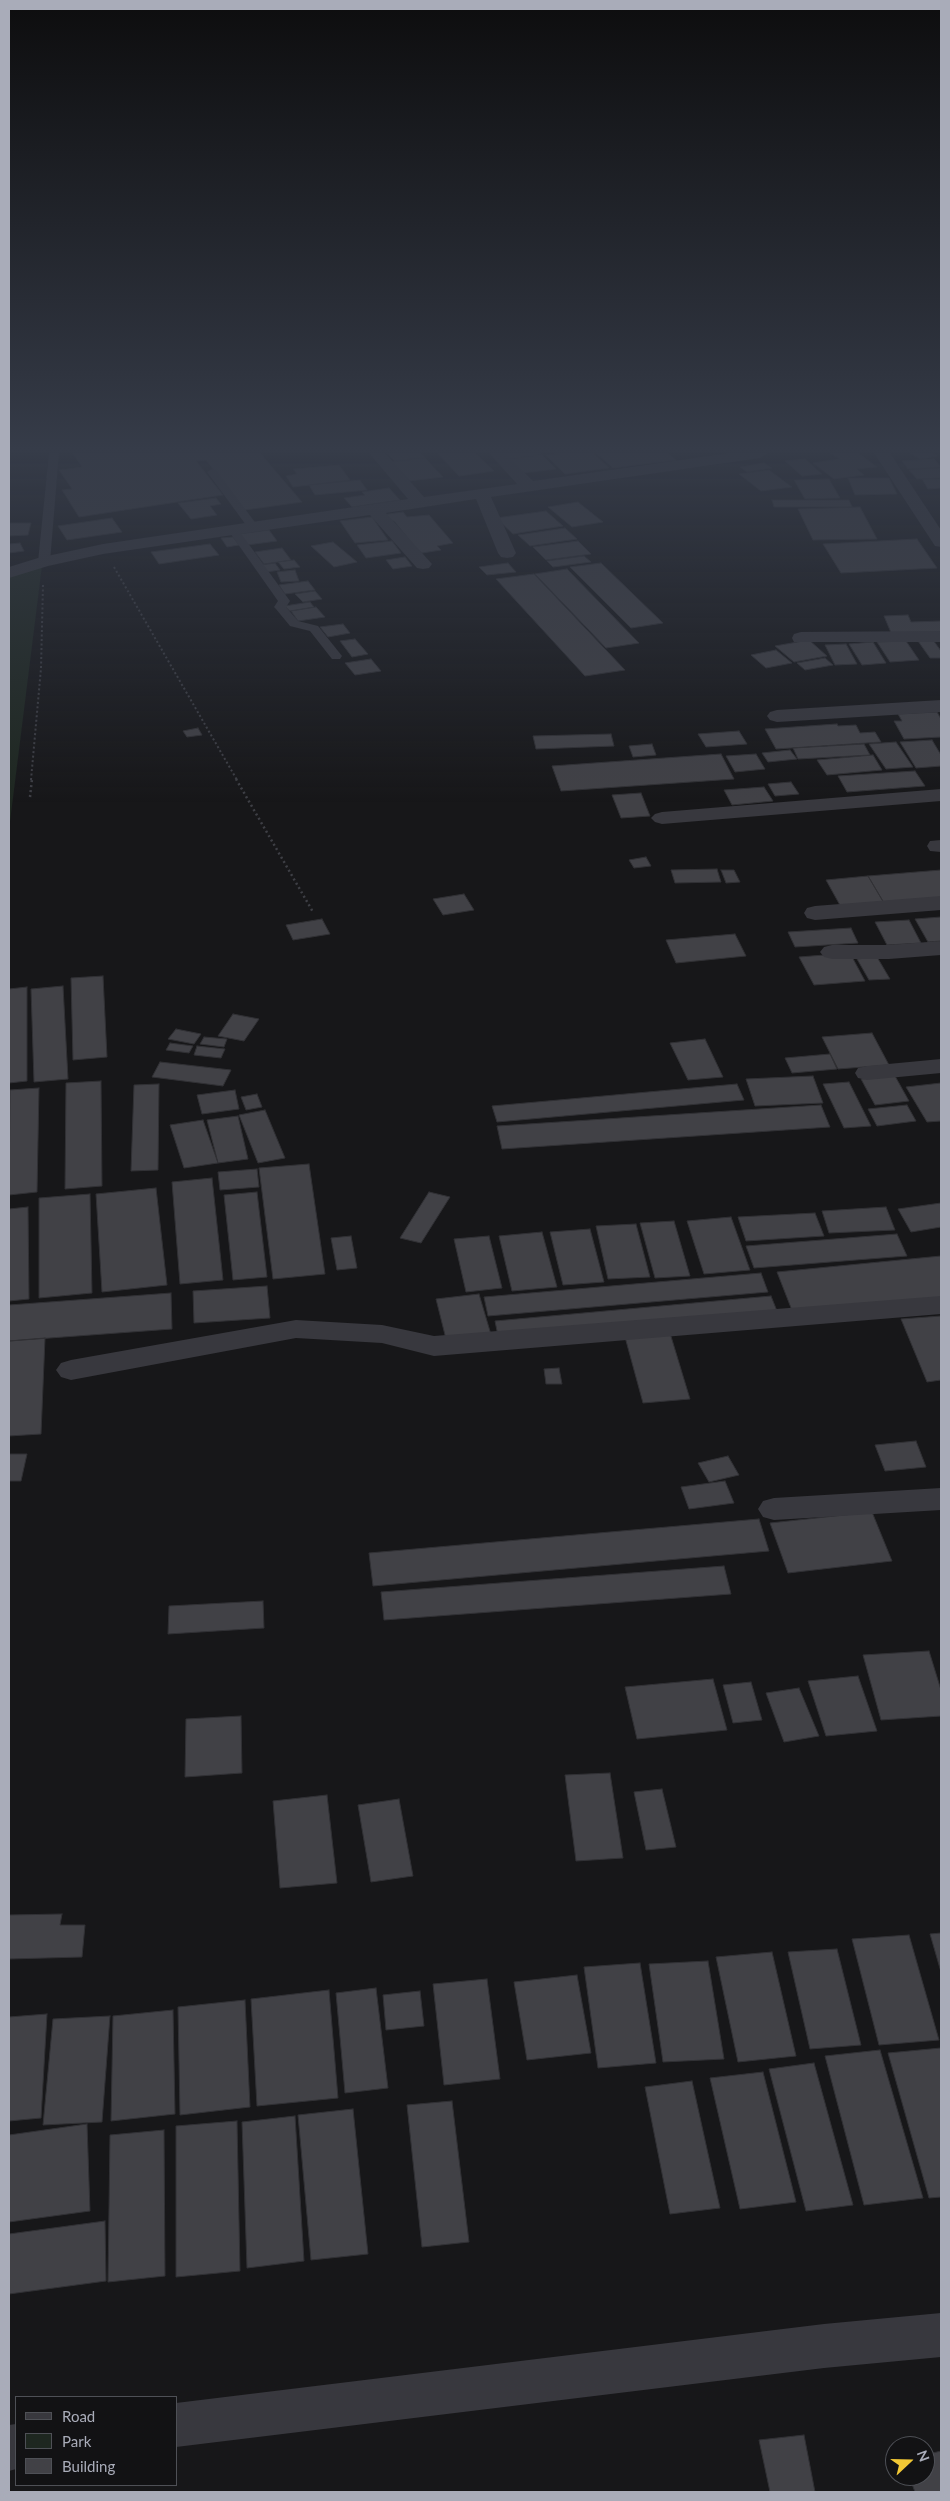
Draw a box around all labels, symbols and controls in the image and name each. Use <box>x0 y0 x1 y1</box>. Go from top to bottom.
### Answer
legend <box>15 2396 178 2486</box>
text: Road <box>62 2407 95 2425</box>
text: Park <box>62 2432 91 2450</box>
north arrow <box>885 2436 935 2486</box>
text: N <box>914 2448 933 2464</box>
text: Building <box>62 2457 115 2475</box>

